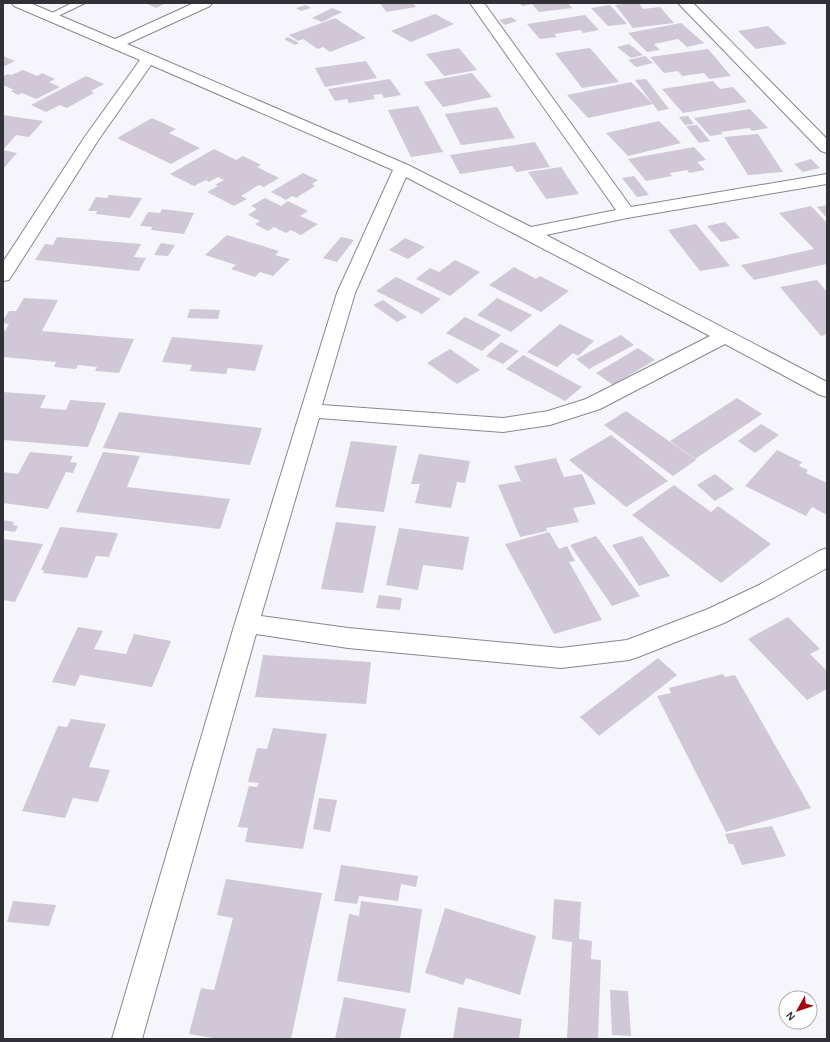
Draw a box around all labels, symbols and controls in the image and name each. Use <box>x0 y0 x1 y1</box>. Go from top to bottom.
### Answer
north arrow <box>778 990 818 1030</box>
text: N <box>784 1010 797 1023</box>

